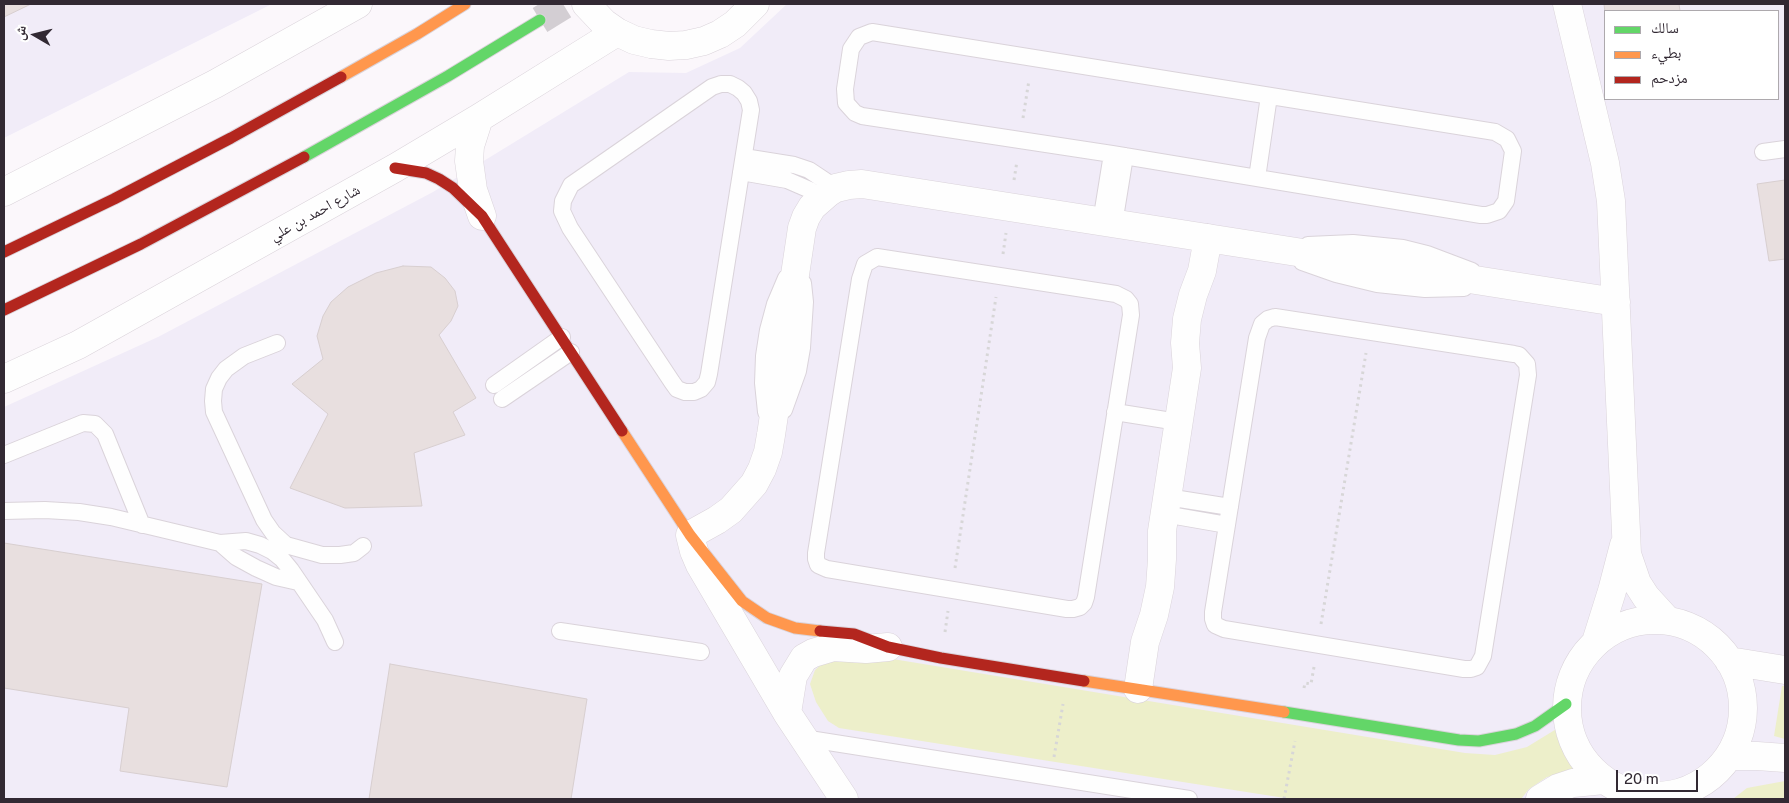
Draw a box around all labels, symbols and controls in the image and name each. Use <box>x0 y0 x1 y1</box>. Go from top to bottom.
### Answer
north arrow <box>10 10 60 60</box>
legend <box>1604 10 1779 100</box>
text: سالك <box>1651 19 1679 36</box>
text: ش <box>11 24 29 41</box>
text: بطيء <box>1651 44 1681 61</box>
text: مزدحم <box>1651 69 1688 86</box>
street label: شارع احمد بن علي <box>267 181 363 245</box>
scale bar <box>1619 760 1702 792</box>
text: 20 m <box>1624 770 1659 787</box>

